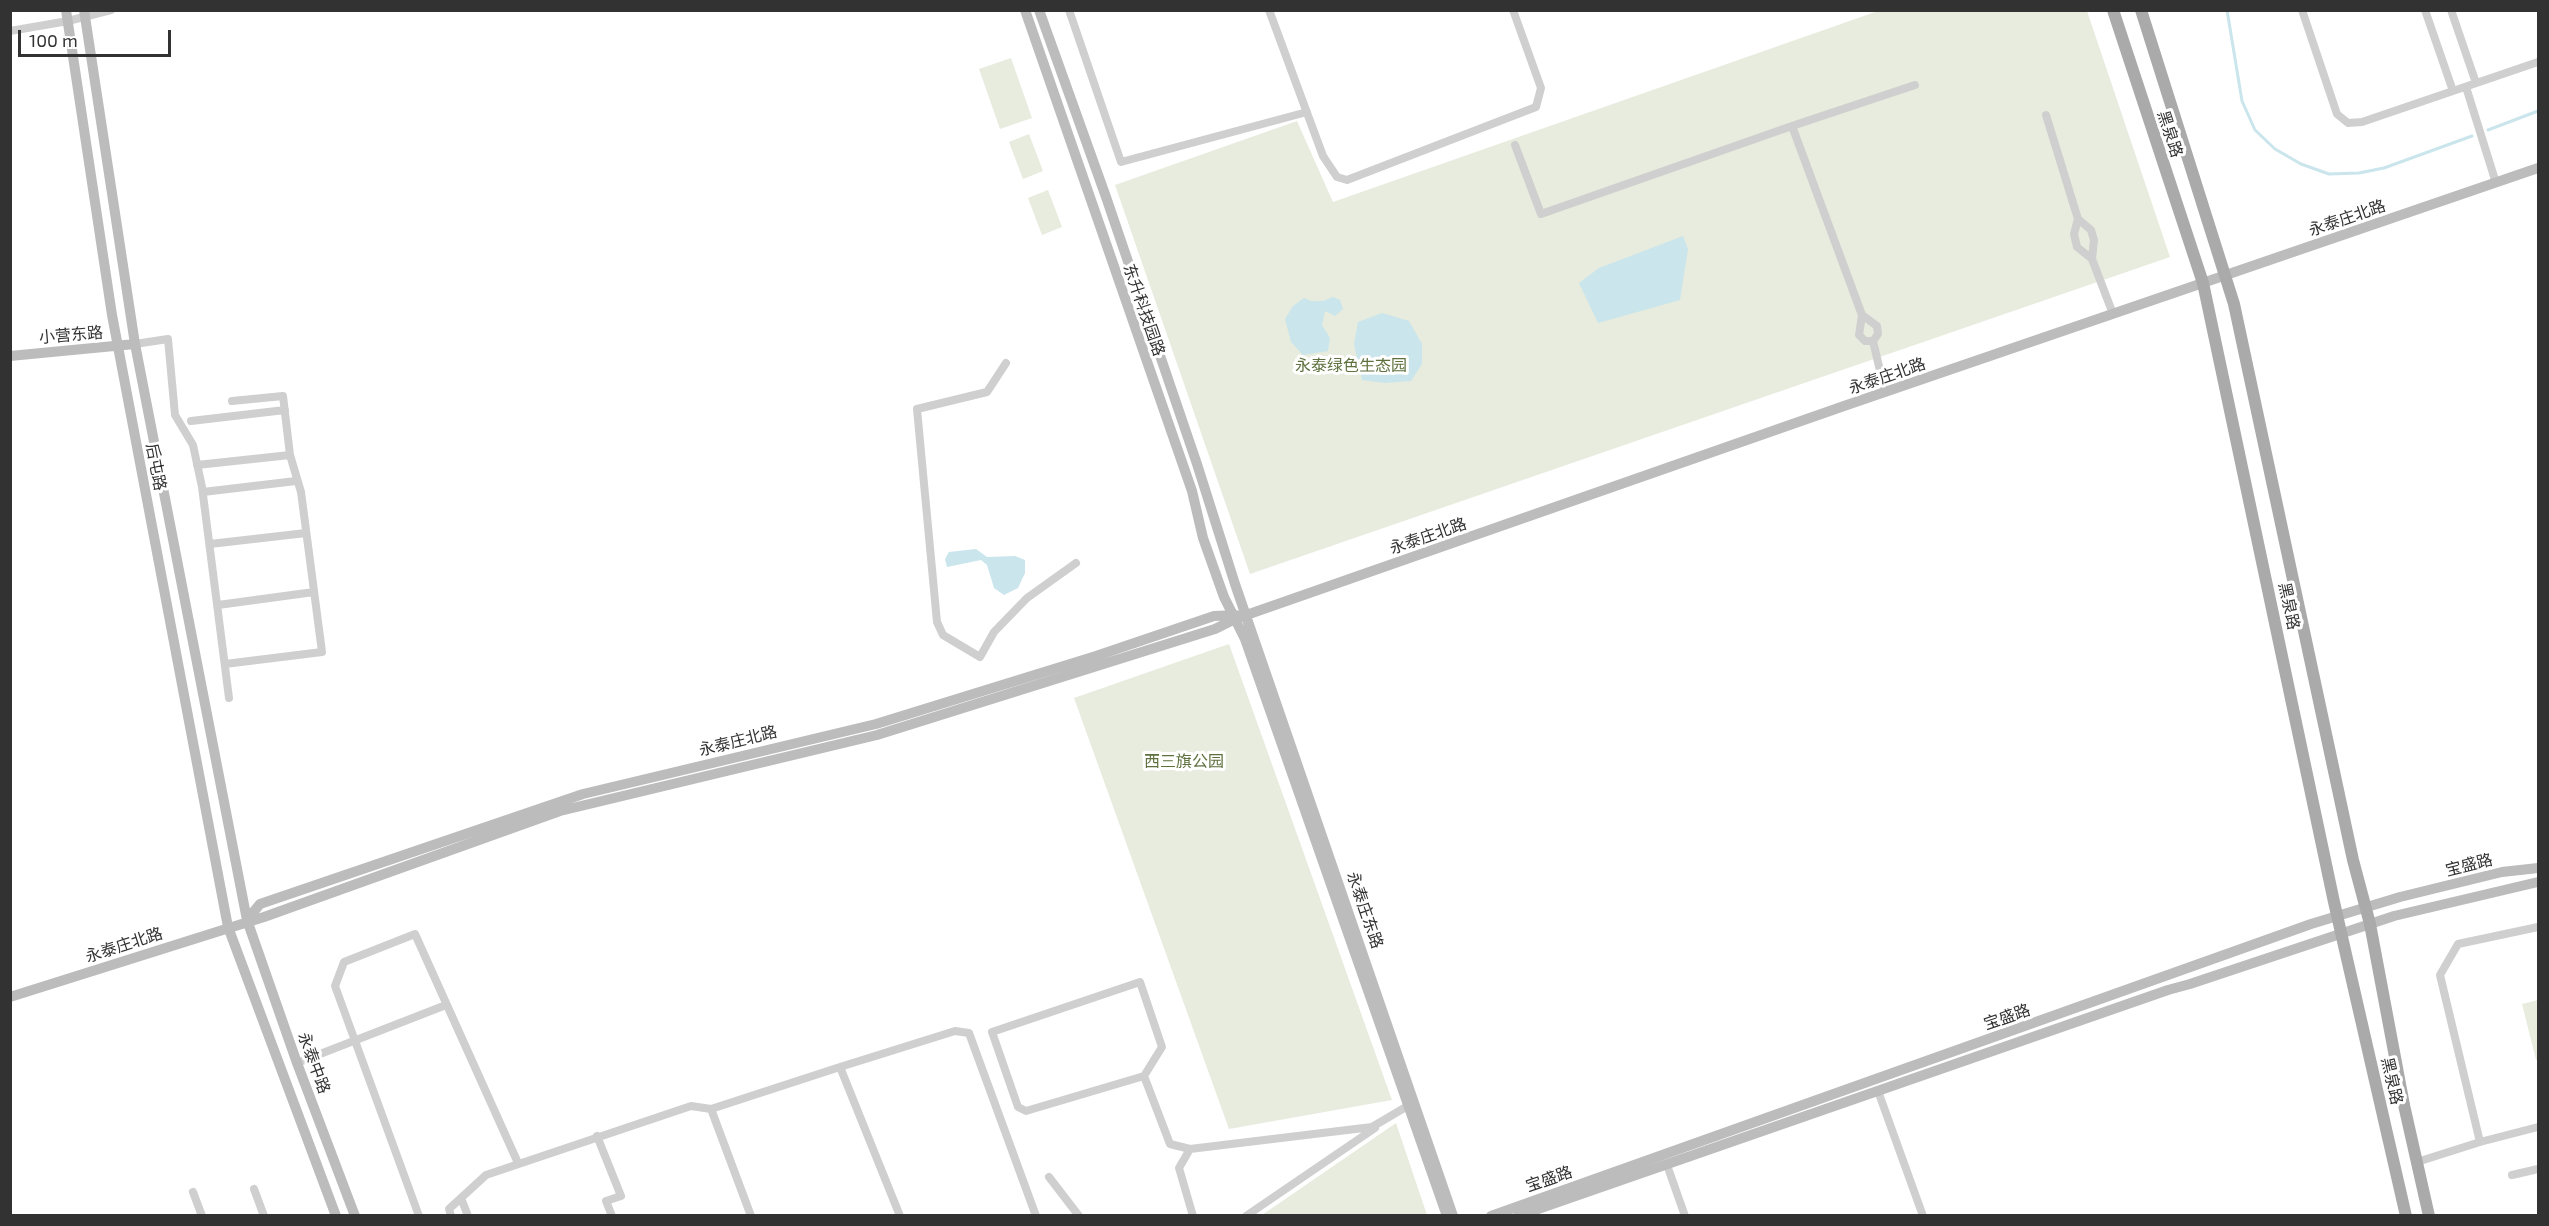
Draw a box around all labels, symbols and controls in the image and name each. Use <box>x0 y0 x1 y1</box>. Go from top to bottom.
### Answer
scale bar <box>21 18 174 56</box>
text: 100 m <box>29 29 78 51</box>
street label: 黑泉路 <box>2153 108 2187 160</box>
street label: 永泰庄北路 <box>2306 196 2388 240</box>
street label: 东升科技园路 <box>1119 261 1169 359</box>
street label: 小营东路 <box>38 323 104 347</box>
street label: 永泰庄北路 <box>1846 354 1928 398</box>
park label: 永泰绿色生态园 <box>1295 356 1407 376</box>
street label: 后屯路 <box>142 442 170 492</box>
street label: 永泰庄北路 <box>1387 514 1469 558</box>
street label: 黑泉路 <box>2275 581 2303 631</box>
street label: 永泰庄北路 <box>697 722 779 760</box>
park label: 西三旗公园 <box>1144 752 1224 772</box>
street label: 宝盛路 <box>2443 850 2495 880</box>
street label: 永泰庄东路 <box>1343 869 1387 951</box>
street label: 永泰庄北路 <box>83 924 165 966</box>
street label: 宝盛路 <box>1981 1000 2033 1034</box>
street label: 永泰中路 <box>294 1030 334 1096</box>
street label: 黑泉路 <box>2377 1055 2407 1107</box>
street label: 宝盛路 <box>1523 1162 1575 1196</box>

